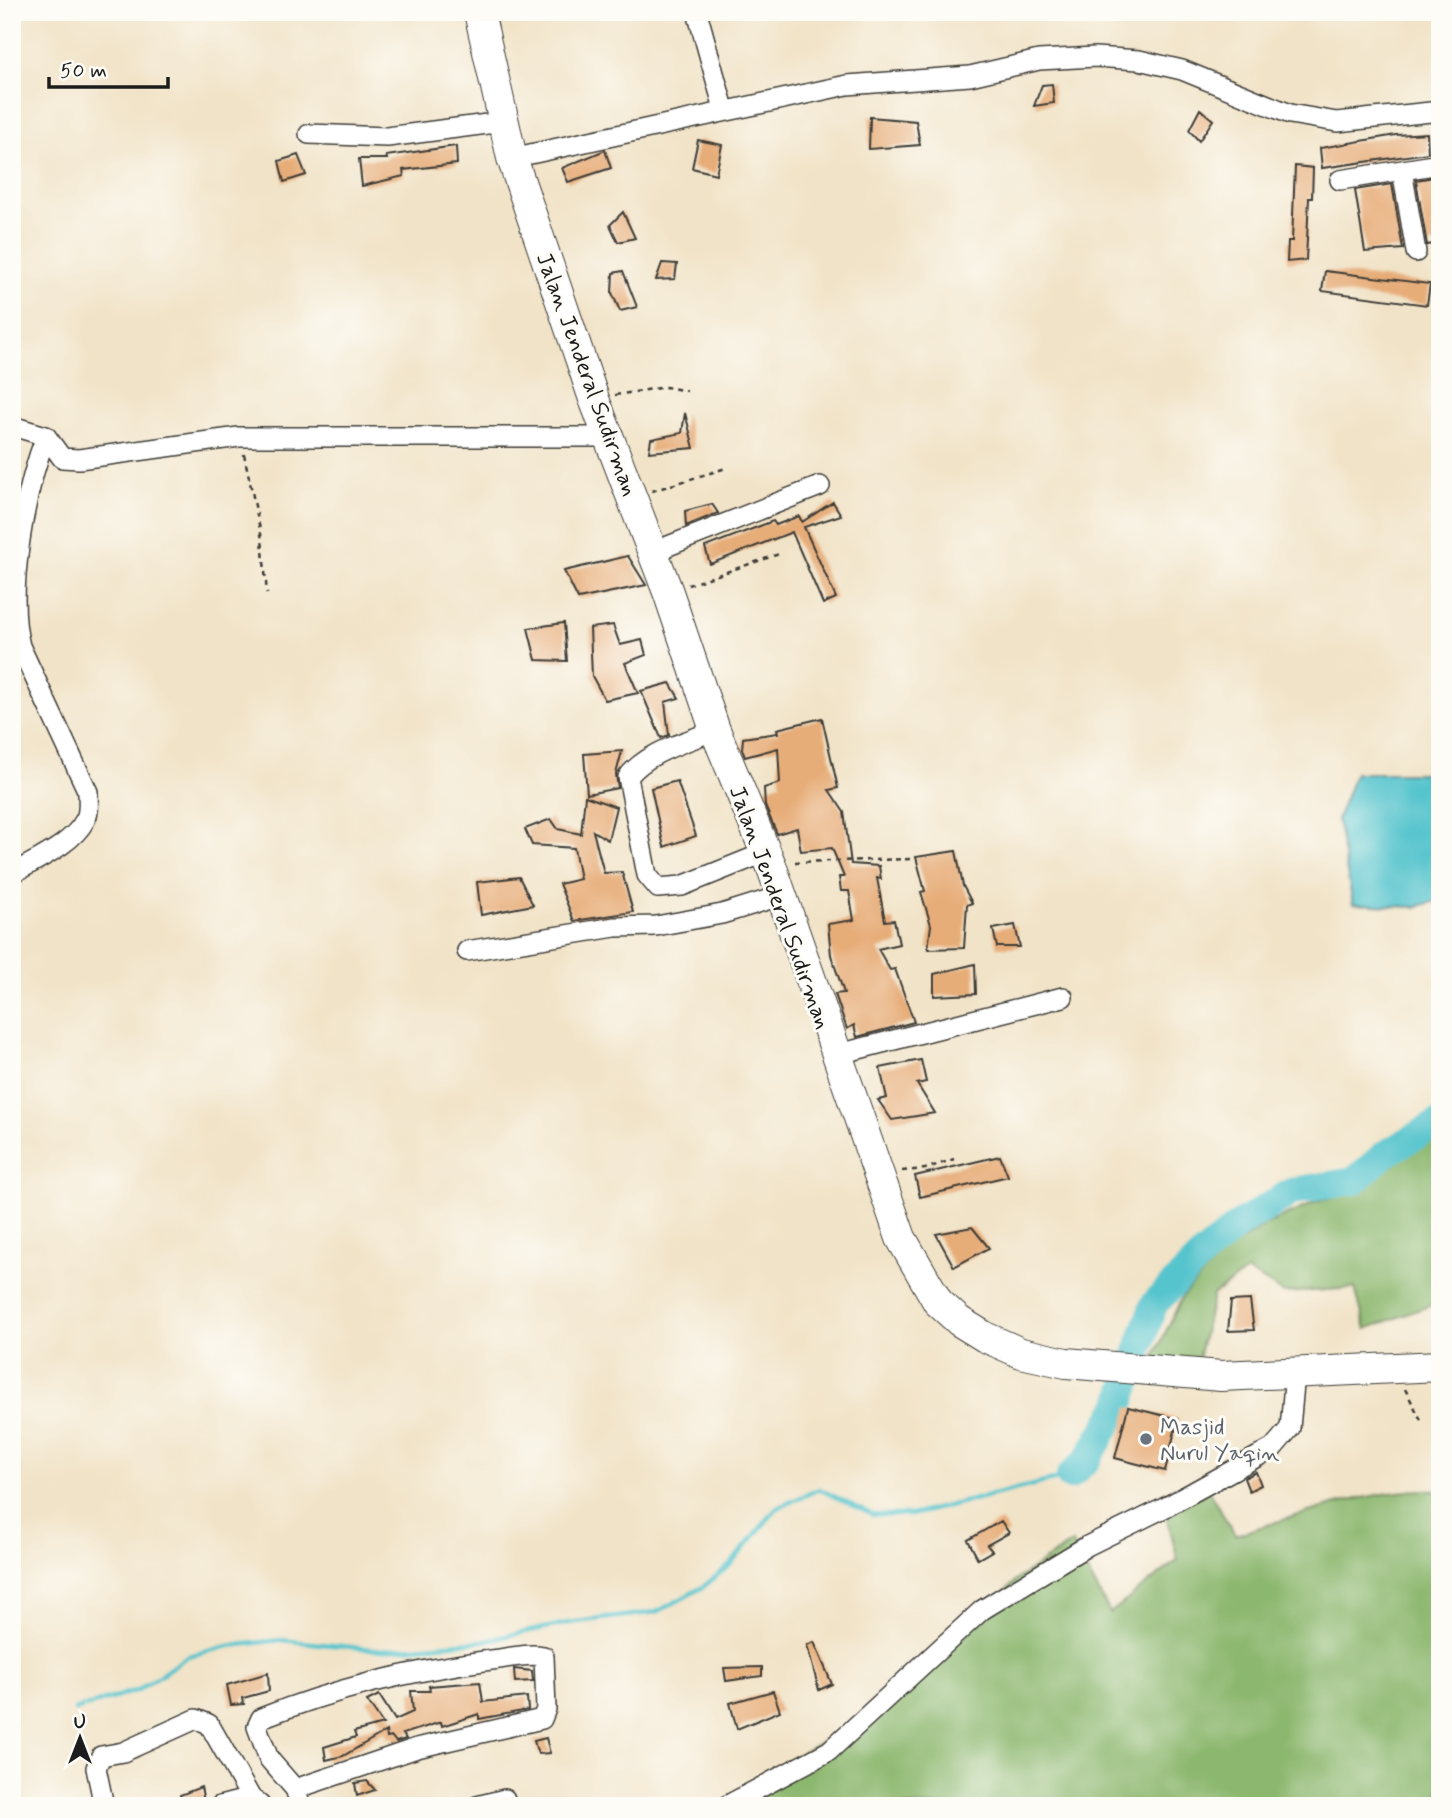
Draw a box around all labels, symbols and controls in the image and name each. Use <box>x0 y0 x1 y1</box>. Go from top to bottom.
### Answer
scale bar <box>49 46 168 90</box>
text: 50 m <box>60 57 107 85</box>
street label: Jalan Jenderal Sudirman <box>528 249 644 501</box>
street label: Jalan Jenderal Sudirman <box>721 782 837 1034</box>
place label: Masjid Nurul Yaqin <box>1160 1413 1279 1469</box>
marker: Masjid Nurul Yaqin <box>1138 1431 1154 1447</box>
north arrow <box>46 1702 116 1772</box>
text: U <box>74 1710 86 1735</box>

